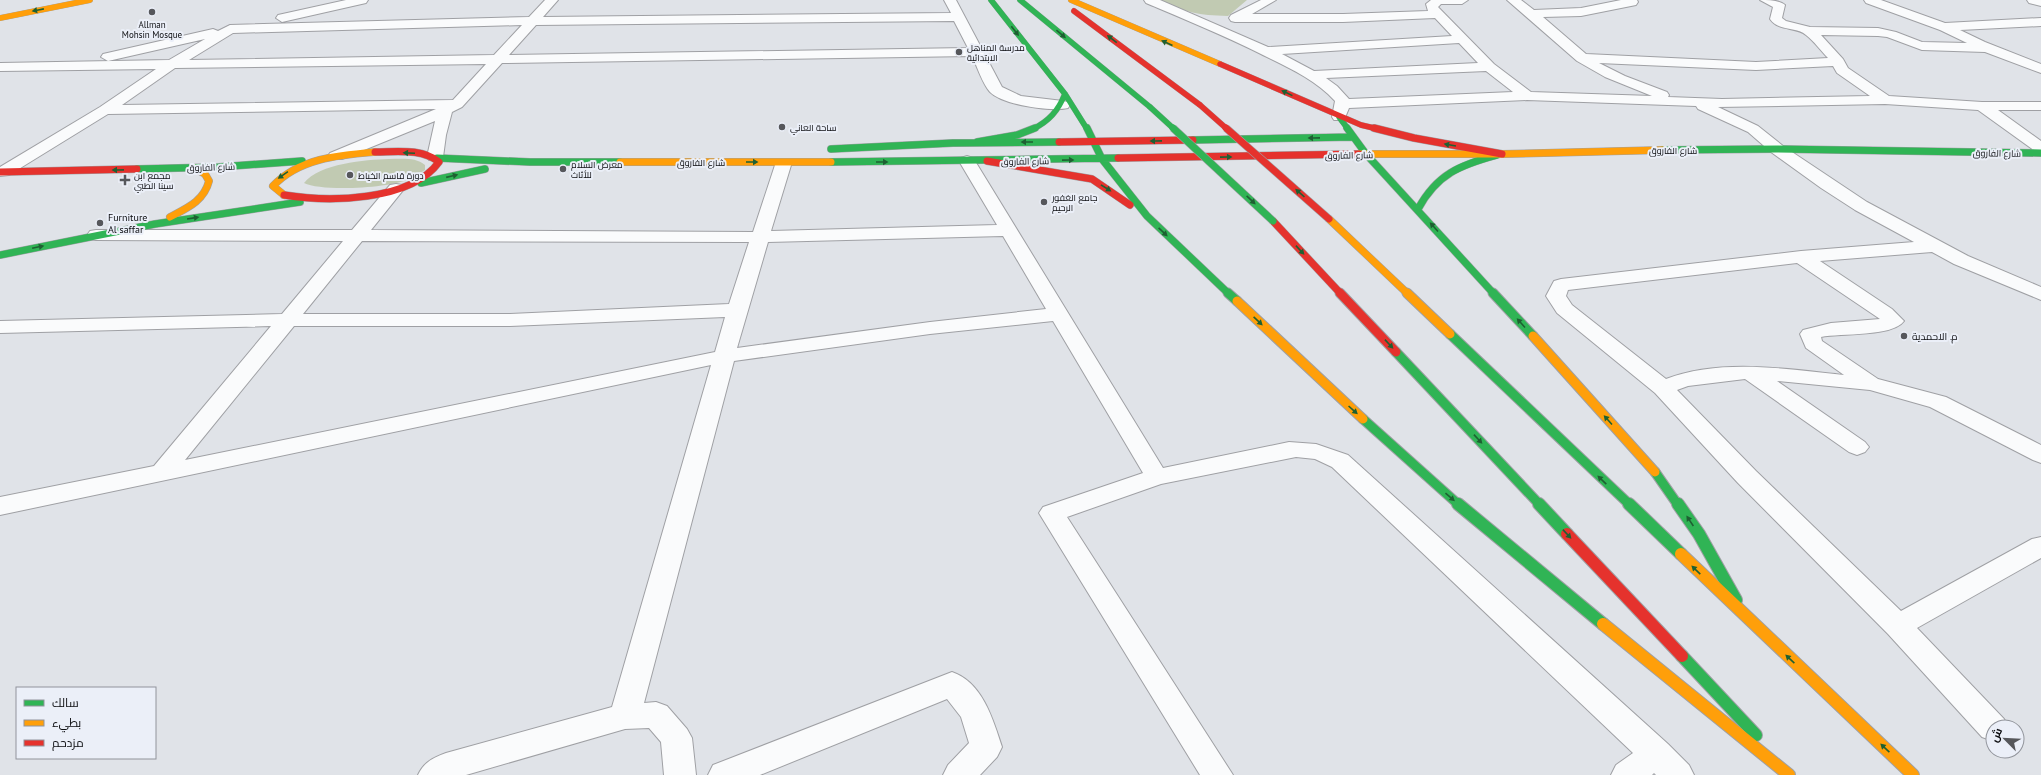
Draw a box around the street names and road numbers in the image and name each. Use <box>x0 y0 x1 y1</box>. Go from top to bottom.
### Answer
street label: شارع الفاروق <box>1649 145 1697 157</box>
street label: شارع الفاروق <box>1973 147 2021 160</box>
street label: شارع الفاروق <box>1325 149 1373 162</box>
street label: شارع الفاروق <box>1001 155 1049 168</box>
street label: شارع الفاروق <box>677 157 725 169</box>
street label: شارع الفاروق <box>187 161 235 174</box>

